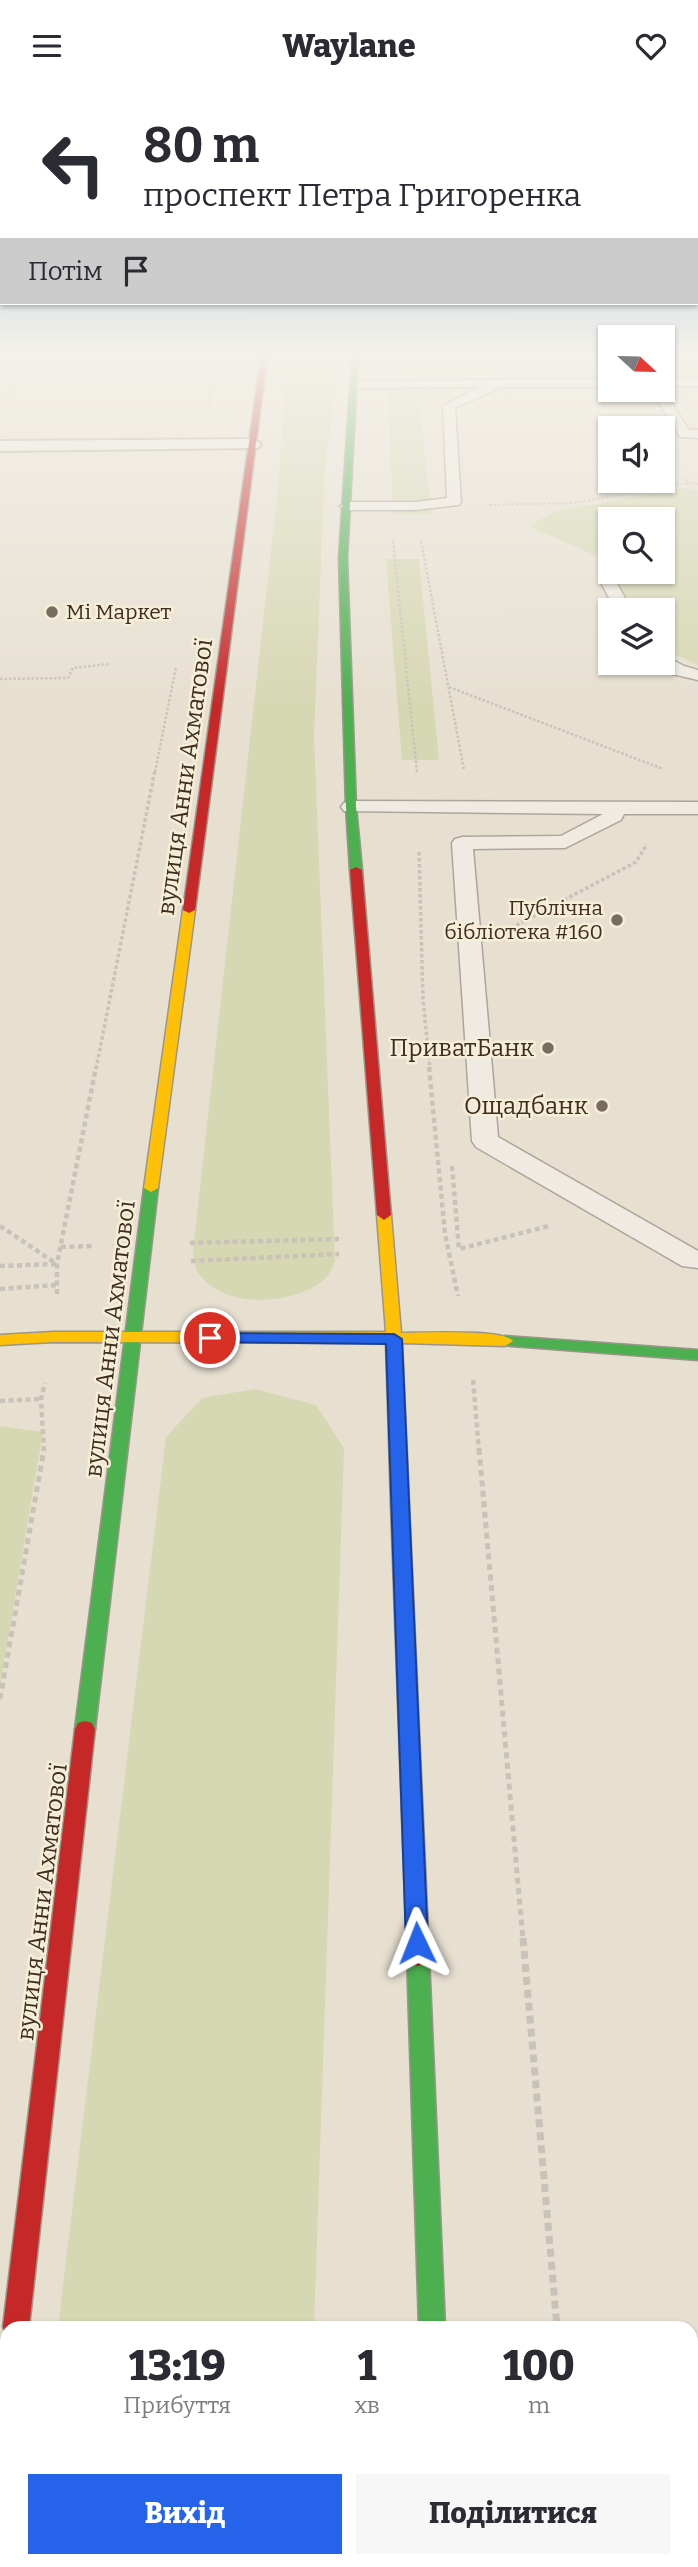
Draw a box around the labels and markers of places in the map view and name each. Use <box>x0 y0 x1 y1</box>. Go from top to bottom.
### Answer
place label: Мі Маркет <box>66 599 172 625</box>
marker: Мі Маркет <box>44 604 60 620</box>
place label: Публічна бібліотека #160 <box>444 895 603 945</box>
marker: Публічна бібліотека #160 <box>609 912 625 928</box>
place label: ПриватБанк <box>389 1034 534 1062</box>
marker: ПриватБанк <box>540 1040 556 1056</box>
place label: Ощадбанк <box>464 1092 588 1120</box>
marker: Ощадбанк <box>594 1098 610 1114</box>
pin <box>180 1308 240 1368</box>

